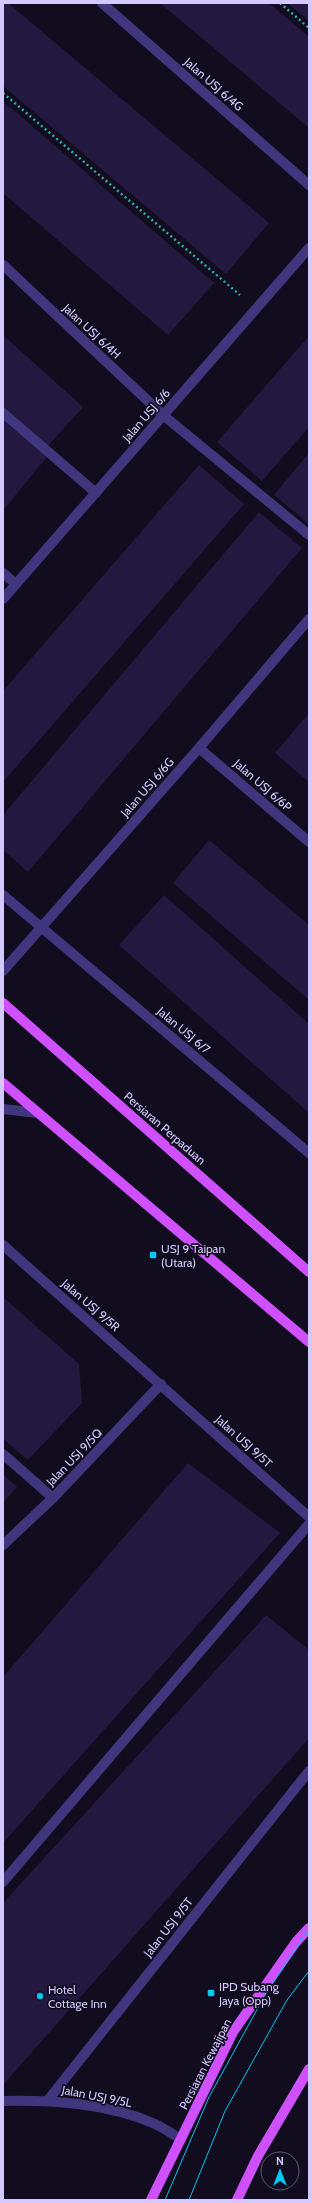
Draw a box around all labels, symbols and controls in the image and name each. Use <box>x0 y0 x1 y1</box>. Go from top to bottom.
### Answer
street label: Jalan USJ 6/4G <box>181 54 247 114</box>
street label: Jalan USJ 6/4H <box>59 300 124 362</box>
street label: Jalan USJ 6/6 <box>118 385 173 445</box>
street label: Jalan USJ 6/6G <box>117 754 177 820</box>
street label: Jalan USJ 6/6P <box>230 755 295 814</box>
street label: Jalan USJ 6/7 <box>154 1003 214 1057</box>
street label: Persiaran Perpaduan <box>121 1088 209 1168</box>
place label: USJ 9 Taipan (Utara) <box>161 1241 225 1270</box>
marker: USJ 9 Taipan (Utara) <box>148 1250 158 1260</box>
street label: Jalan USJ 9/5R <box>58 1275 124 1335</box>
street label: Jalan USJ 9/5T <box>212 1411 276 1471</box>
street label: Jalan USJ 9/5Q <box>42 1425 105 1490</box>
street label: Jalan USJ 9/5T <box>140 1894 196 1961</box>
place label: IPD Subang Jaya (Opp) <box>218 1979 280 2008</box>
place label: Hotel Cottage Inn <box>48 1982 107 2011</box>
marker: IPD Subang Jaya (Opp) <box>206 1988 216 1998</box>
marker: Hotel Cottage Inn <box>35 1991 45 2001</box>
street label: Persiaran Kewajipan <box>176 2016 235 2112</box>
street label: Jalan USJ 9/5L <box>60 2082 133 2110</box>
north arrow <box>260 2151 300 2191</box>
text: N <box>276 2154 284 2168</box>

